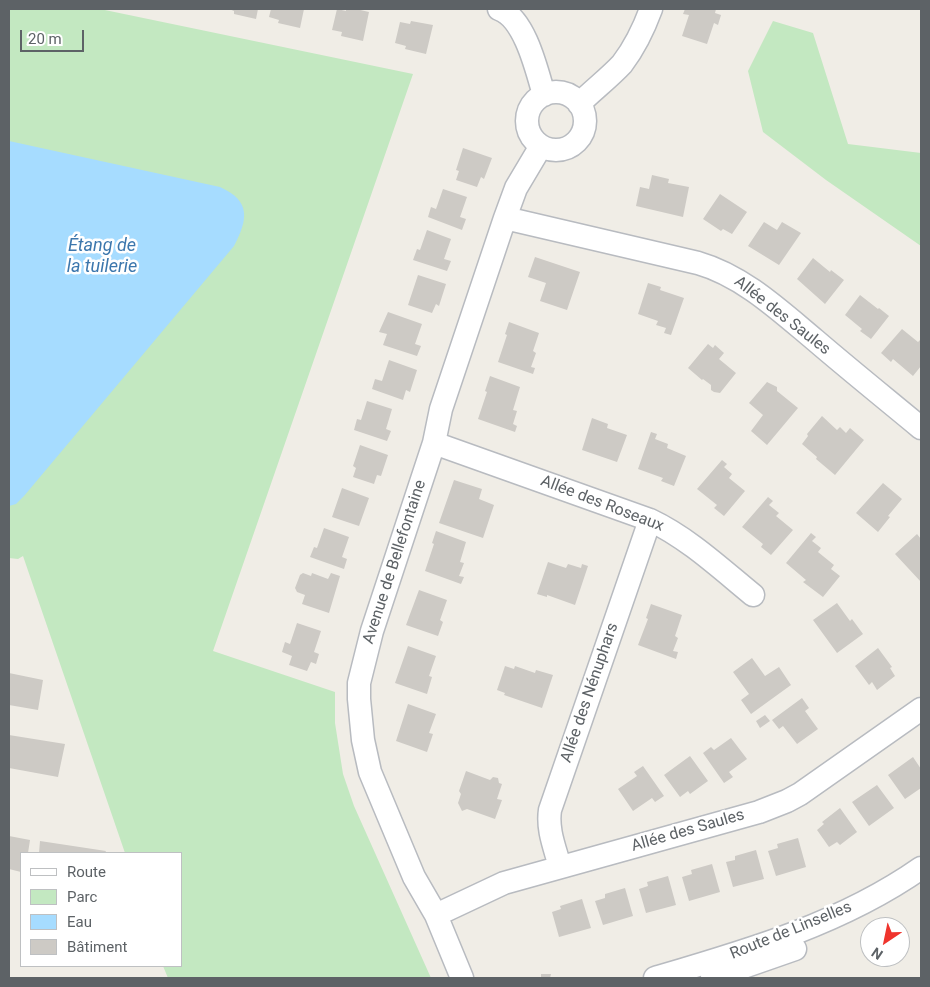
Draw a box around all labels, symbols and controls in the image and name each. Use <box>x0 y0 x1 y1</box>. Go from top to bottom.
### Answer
scale bar <box>22 20 86 52</box>
text: 20 m <box>28 30 62 48</box>
water label: Étang de la tuilerie <box>67 235 137 278</box>
street label: Allée des Saules <box>730 273 834 359</box>
street label: Allée des Roseaux <box>538 472 666 536</box>
street label: Avenue de Bellefontaine <box>359 478 431 646</box>
street label: Allée des Nénuphars <box>557 621 623 765</box>
street label: Allée des Saules <box>629 806 747 856</box>
legend <box>20 852 182 967</box>
text: Route <box>67 863 106 881</box>
text: Parc <box>67 888 97 906</box>
street label: Route de Linselles <box>727 898 855 964</box>
text: Eau <box>67 913 92 931</box>
north arrow <box>860 917 910 967</box>
text: Bâtiment <box>67 938 127 956</box>
text: N <box>869 944 886 963</box>

